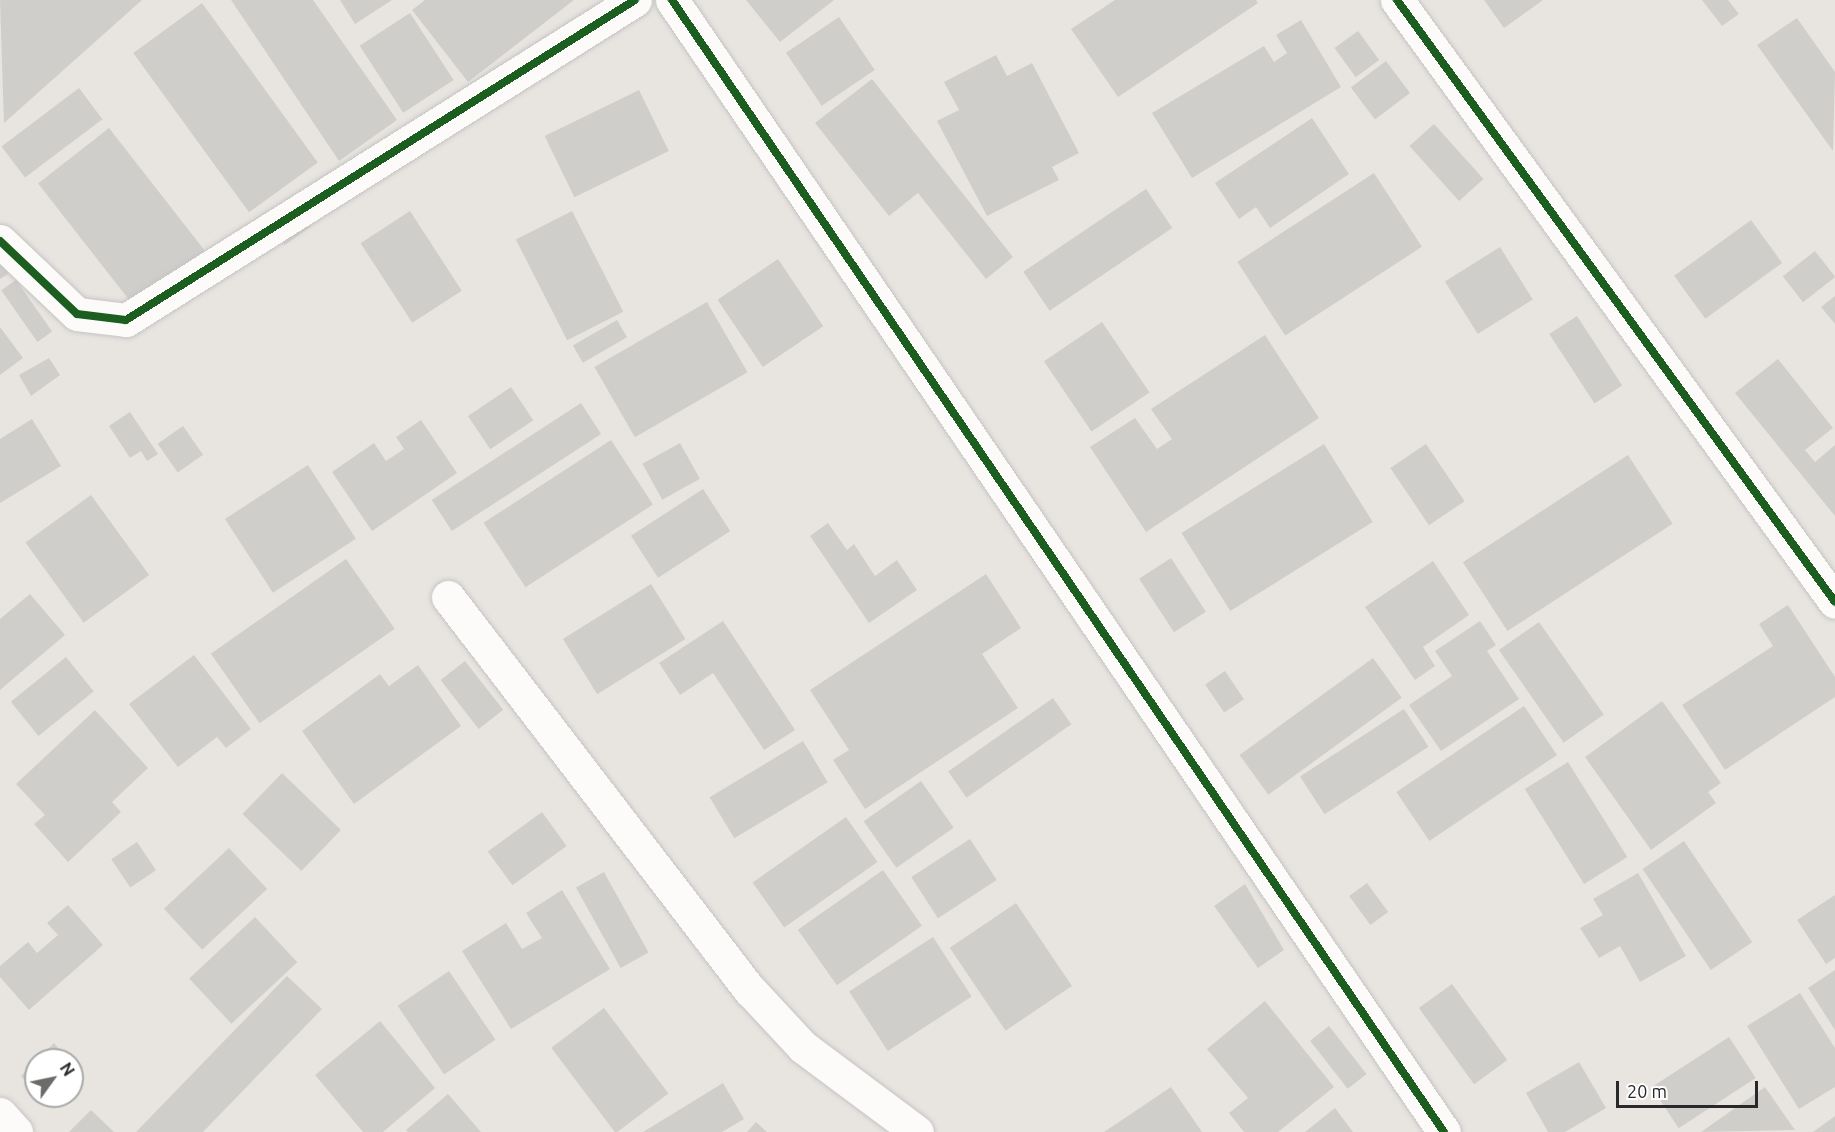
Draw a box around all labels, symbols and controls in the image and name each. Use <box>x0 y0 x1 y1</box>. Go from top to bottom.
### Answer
north arrow <box>24 1048 84 1108</box>
text: N <box>57 1059 78 1079</box>
scale bar <box>1619 1069 1762 1107</box>
text: 20 m <box>1627 1081 1667 1101</box>

